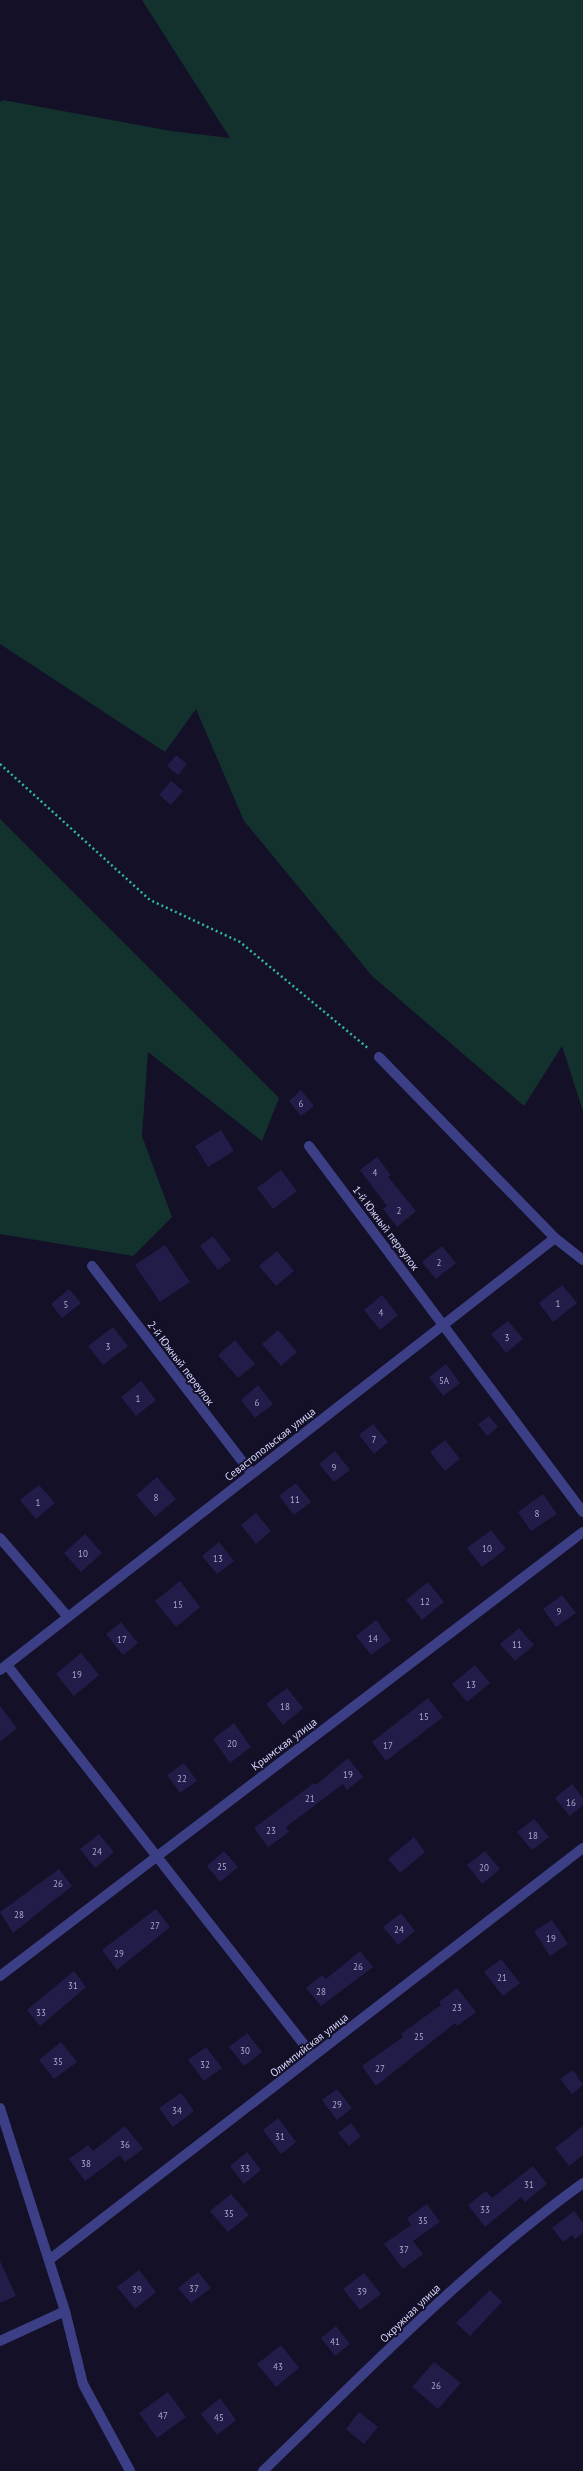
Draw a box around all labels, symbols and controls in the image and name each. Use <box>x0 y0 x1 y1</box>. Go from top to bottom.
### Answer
house number: 6 <box>299 1098 304 1109</box>
house number: 4 <box>373 1167 378 1178</box>
street label: 1-й Южный переулок <box>350 1183 423 1274</box>
house number: 2 <box>397 1205 402 1216</box>
house number: 2 <box>437 1257 442 1268</box>
house number: 1 <box>556 1298 561 1309</box>
house number: 5 <box>64 1299 69 1310</box>
house number: 4 <box>379 1307 384 1318</box>
street label: 2-й Южный переулок <box>145 1318 218 1409</box>
house number: 3 <box>505 1332 510 1343</box>
house number: 3 <box>106 1341 111 1352</box>
house number: 5А <box>439 1375 450 1386</box>
house number: 1 <box>136 1393 141 1404</box>
house number: 6 <box>255 1397 260 1408</box>
street label: Севастопольская улица <box>222 1404 318 1484</box>
house number: 7 <box>372 1434 377 1445</box>
house number: 9 <box>332 1462 337 1473</box>
house number: 8 <box>154 1492 159 1503</box>
house number: 11 <box>290 1494 300 1505</box>
house number: 1 <box>36 1497 41 1508</box>
house number: 8 <box>535 1508 540 1519</box>
house number: 10 <box>482 1543 492 1554</box>
house number: 10 <box>78 1548 88 1559</box>
house number: 13 <box>213 1553 223 1564</box>
house number: 12 <box>420 1596 430 1607</box>
house number: 15 <box>173 1599 183 1610</box>
house number: 9 <box>557 1606 562 1617</box>
house number: 14 <box>368 1633 378 1644</box>
house number: 17 <box>117 1634 127 1645</box>
house number: 11 <box>512 1639 522 1650</box>
house number: 19 <box>72 1669 82 1680</box>
house number: 13 <box>466 1679 476 1690</box>
house number: 18 <box>280 1701 290 1712</box>
house number: 15 <box>419 1711 429 1722</box>
street label: Крымская улица <box>248 1715 320 1773</box>
house number: 20 <box>227 1738 237 1749</box>
house number: 17 <box>383 1740 393 1751</box>
house number: 19 <box>343 1769 353 1780</box>
house number: 22 <box>177 1773 187 1784</box>
house number: 21 <box>305 1793 315 1804</box>
house number: 16 <box>566 1797 576 1808</box>
house number: 23 <box>266 1825 276 1836</box>
house number: 18 <box>528 1830 538 1841</box>
house number: 24 <box>92 1846 102 1857</box>
house number: 25 <box>217 1861 227 1872</box>
house number: 20 <box>479 1862 489 1873</box>
house number: 26 <box>53 1878 63 1889</box>
house number: 28 <box>14 1909 24 1920</box>
house number: 27 <box>150 1920 160 1931</box>
house number: 24 <box>394 1924 404 1935</box>
house number: 19 <box>546 1933 556 1944</box>
house number: 29 <box>114 1948 124 1959</box>
house number: 26 <box>353 1961 363 1972</box>
house number: 21 <box>497 1972 507 1983</box>
house number: 31 <box>68 1980 78 1991</box>
house number: 28 <box>316 1986 326 1997</box>
house number: 23 <box>452 2002 462 2013</box>
house number: 33 <box>36 2007 46 2018</box>
street label: Олимпийская улица <box>267 2010 351 2080</box>
house number: 25 <box>414 2031 424 2042</box>
house number: 30 <box>240 2045 250 2056</box>
house number: 35 <box>53 2056 63 2067</box>
house number: 32 <box>200 2059 210 2070</box>
house number: 27 <box>375 2063 385 2074</box>
house number: 29 <box>332 2099 342 2110</box>
house number: 34 <box>172 2105 182 2116</box>
house number: 31 <box>275 2131 285 2142</box>
house number: 36 <box>120 2139 130 2150</box>
house number: 38 <box>81 2158 91 2169</box>
house number: 33 <box>240 2163 250 2174</box>
house number: 31 <box>524 2179 534 2190</box>
house number: 33 <box>480 2204 490 2215</box>
house number: 35 <box>224 2208 234 2219</box>
house number: 35 <box>418 2215 428 2226</box>
house number: 37 <box>399 2244 409 2255</box>
street label: Окружная улица <box>377 2281 443 2345</box>
house number: 37 <box>189 2283 199 2294</box>
house number: 39 <box>132 2284 142 2295</box>
house number: 39 <box>357 2286 367 2297</box>
house number: 41 <box>330 2336 340 2347</box>
house number: 43 <box>273 2361 283 2372</box>
house number: 26 <box>431 2380 441 2391</box>
house number: 47 <box>158 2410 168 2421</box>
house number: 45 <box>214 2412 224 2423</box>

